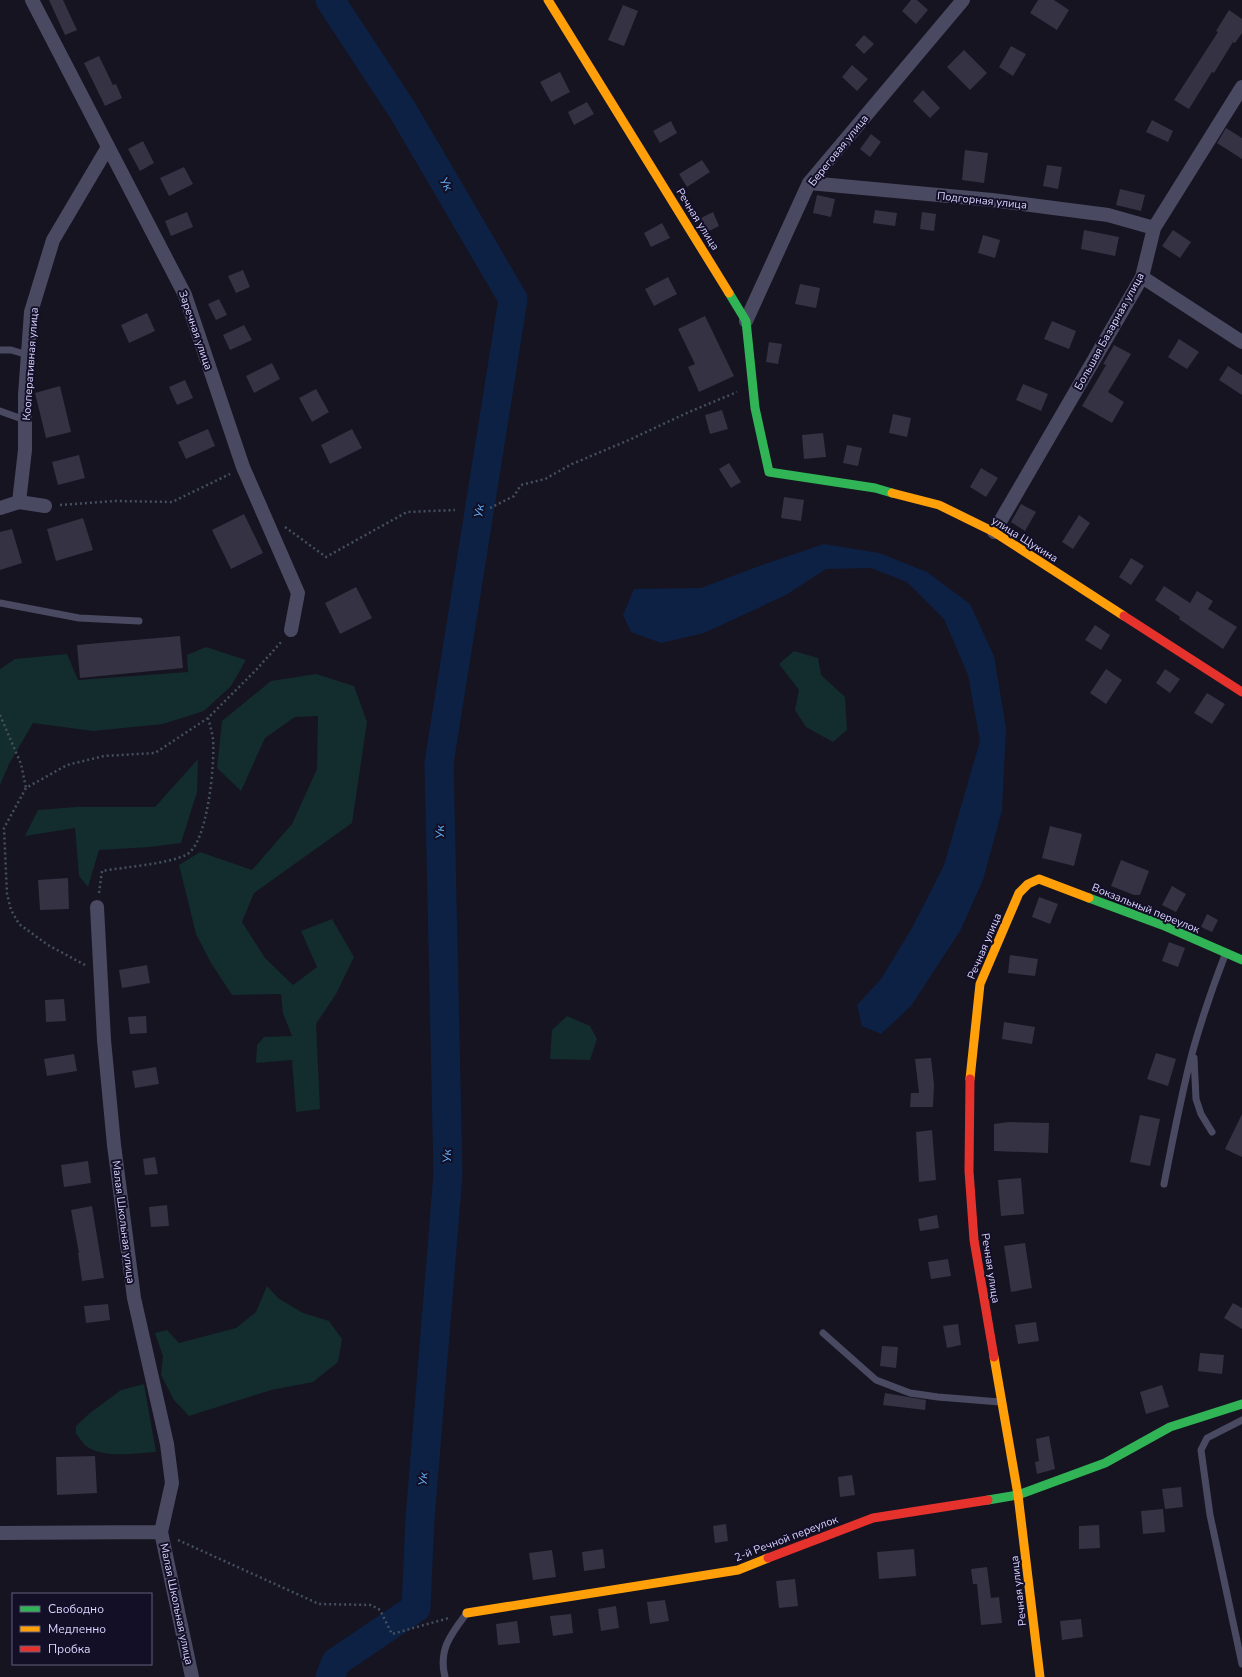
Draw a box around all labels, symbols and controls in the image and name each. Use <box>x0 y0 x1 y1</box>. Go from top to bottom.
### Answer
street label: Береговая улица <box>805 111 872 189</box>
water label: Ук <box>436 174 457 194</box>
street label: Речная улица <box>672 185 723 253</box>
street label: Подгорная улица <box>936 188 1028 213</box>
street label: Большая Базарная улица <box>1071 270 1148 393</box>
street label: Заречная улица <box>175 288 216 372</box>
street label: Кооперативная улица <box>19 307 42 421</box>
water label: Ук <box>470 502 488 519</box>
street label: улица Щукина <box>989 513 1061 566</box>
water label: Ук <box>432 824 448 839</box>
street label: Вокзальный переулок <box>1090 880 1202 937</box>
street label: Речная улица <box>964 911 1005 982</box>
water label: Ук <box>439 1148 455 1163</box>
street label: Малая Школьная улица <box>109 1160 139 1285</box>
street label: Речная улица <box>978 1232 1003 1304</box>
water label: Ук <box>414 1471 432 1486</box>
street label: 2-й Речной переулок <box>732 1512 840 1565</box>
street label: Малая Школьная улица <box>156 1542 197 1666</box>
street label: Речная улица <box>1007 1555 1030 1627</box>
legend <box>12 1593 152 1665</box>
text: Свободно <box>48 1601 104 1617</box>
text: Медленно <box>48 1621 106 1637</box>
text: Пробка <box>48 1641 91 1657</box>

